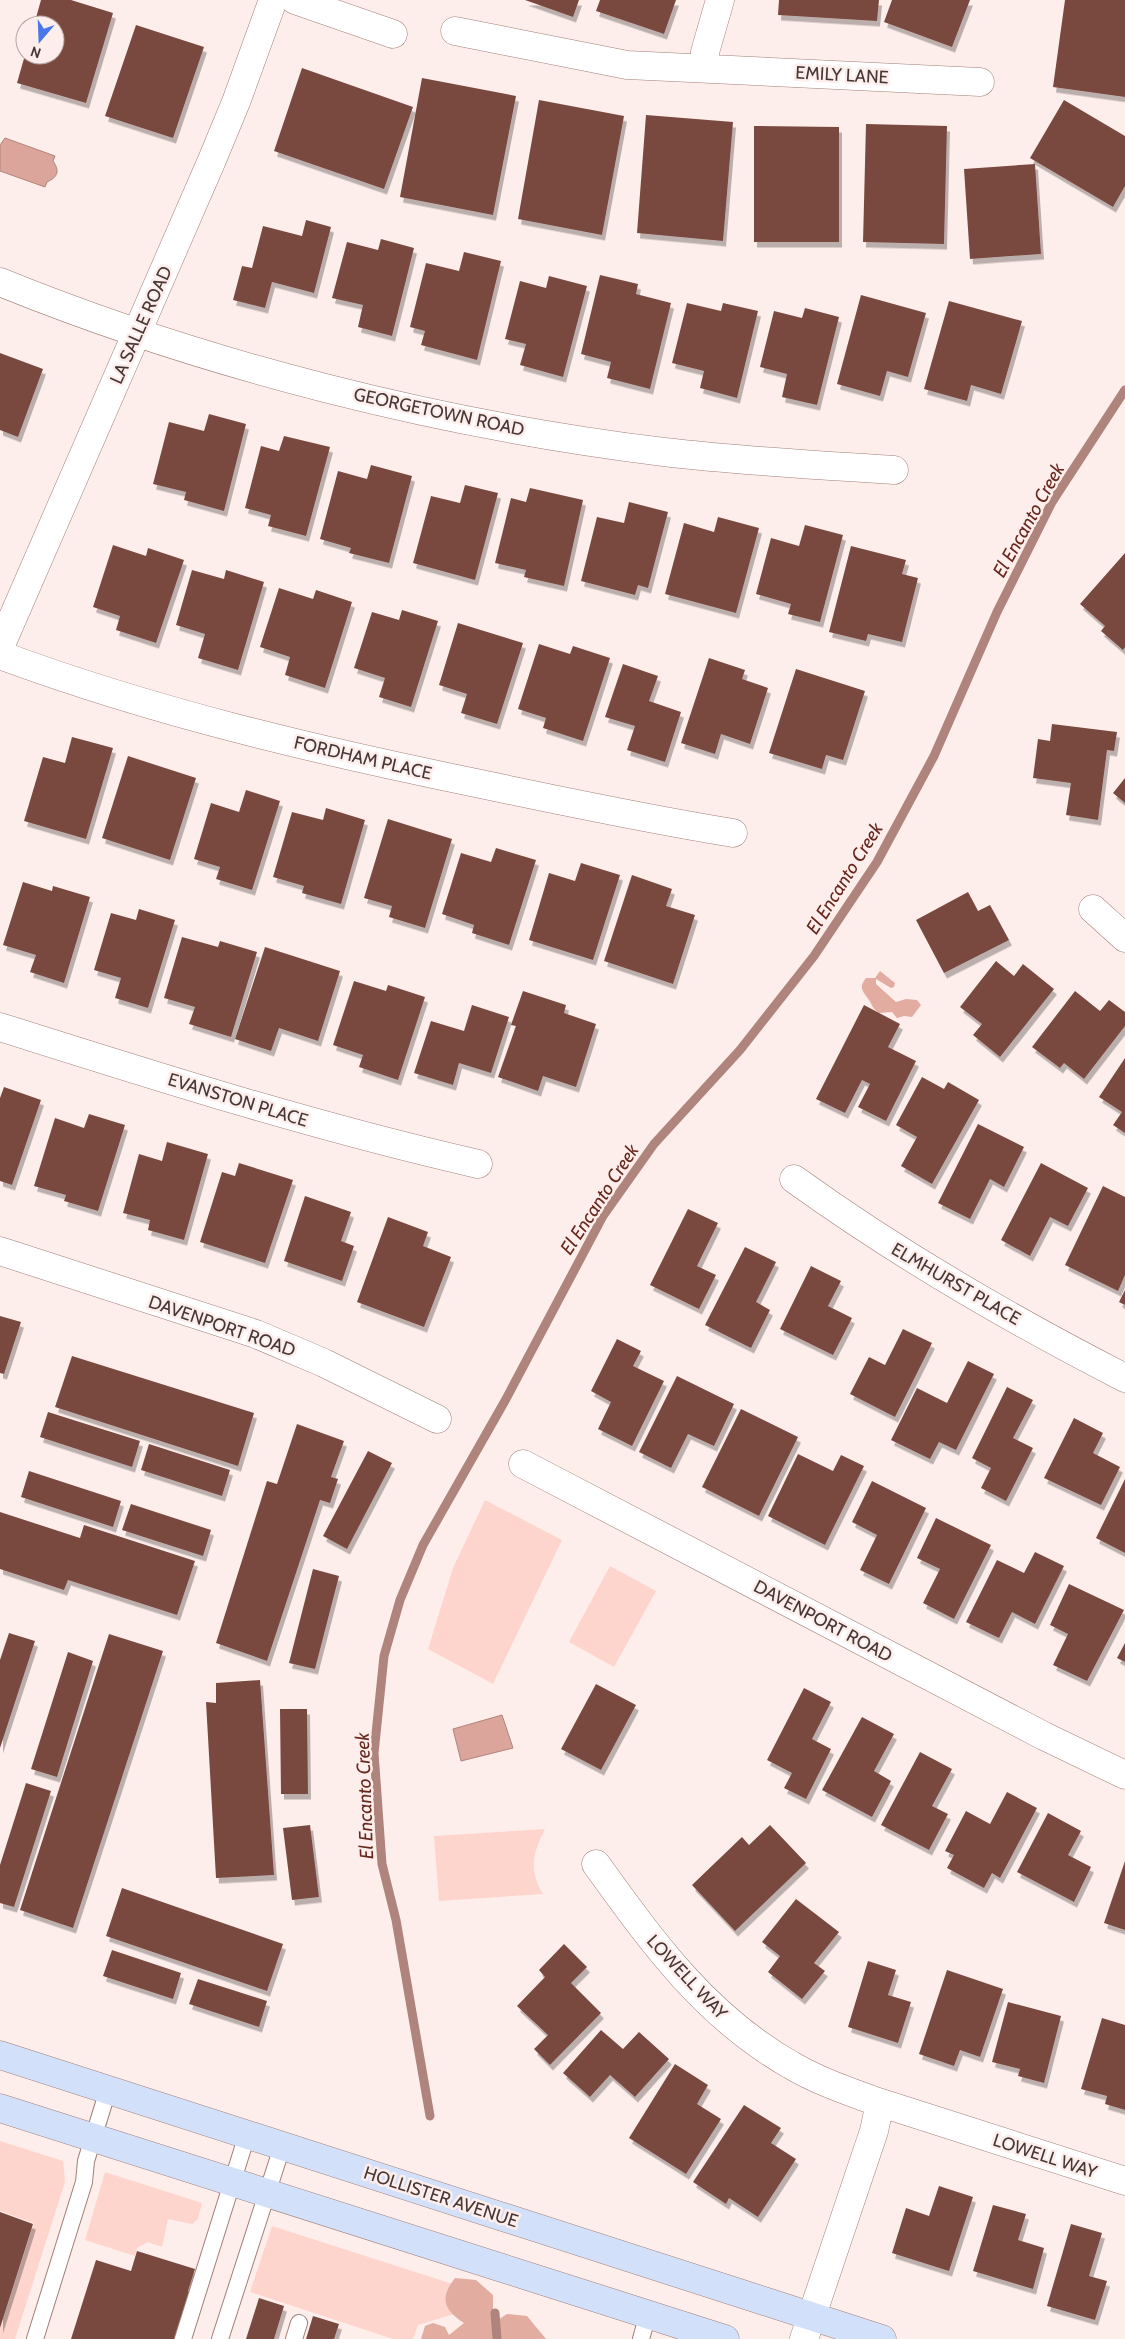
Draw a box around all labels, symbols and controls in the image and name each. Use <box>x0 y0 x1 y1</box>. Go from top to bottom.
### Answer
north arrow <box>15 15 65 65</box>
text: N <box>28 42 43 62</box>
street label: EMILY LANE <box>795 62 889 88</box>
street label: LA SALLE ROAD <box>105 263 177 387</box>
street label: GEORGETOWN ROAD <box>352 383 526 441</box>
water label: El Encanto Creek <box>988 458 1070 581</box>
street label: FORDHAM PLACE <box>292 731 434 785</box>
water label: El Encanto Creek <box>801 818 888 938</box>
street label: EVANSTON PLACE <box>165 1068 311 1132</box>
water label: El Encanto Creek <box>555 1139 644 1259</box>
street label: ELMHURST PLACE <box>887 1238 1025 1330</box>
street label: DAVENPORT ROAD <box>146 1291 298 1361</box>
street label: DAVENPORT ROAD <box>750 1575 896 1667</box>
water label: El Encanto Creek <box>351 1731 378 1860</box>
street label: LOWELL WAY <box>642 1930 732 2025</box>
street label: LOWELL WAY <box>990 2129 1100 2183</box>
street label: HOLLISTER AVENUE <box>361 2162 521 2232</box>

